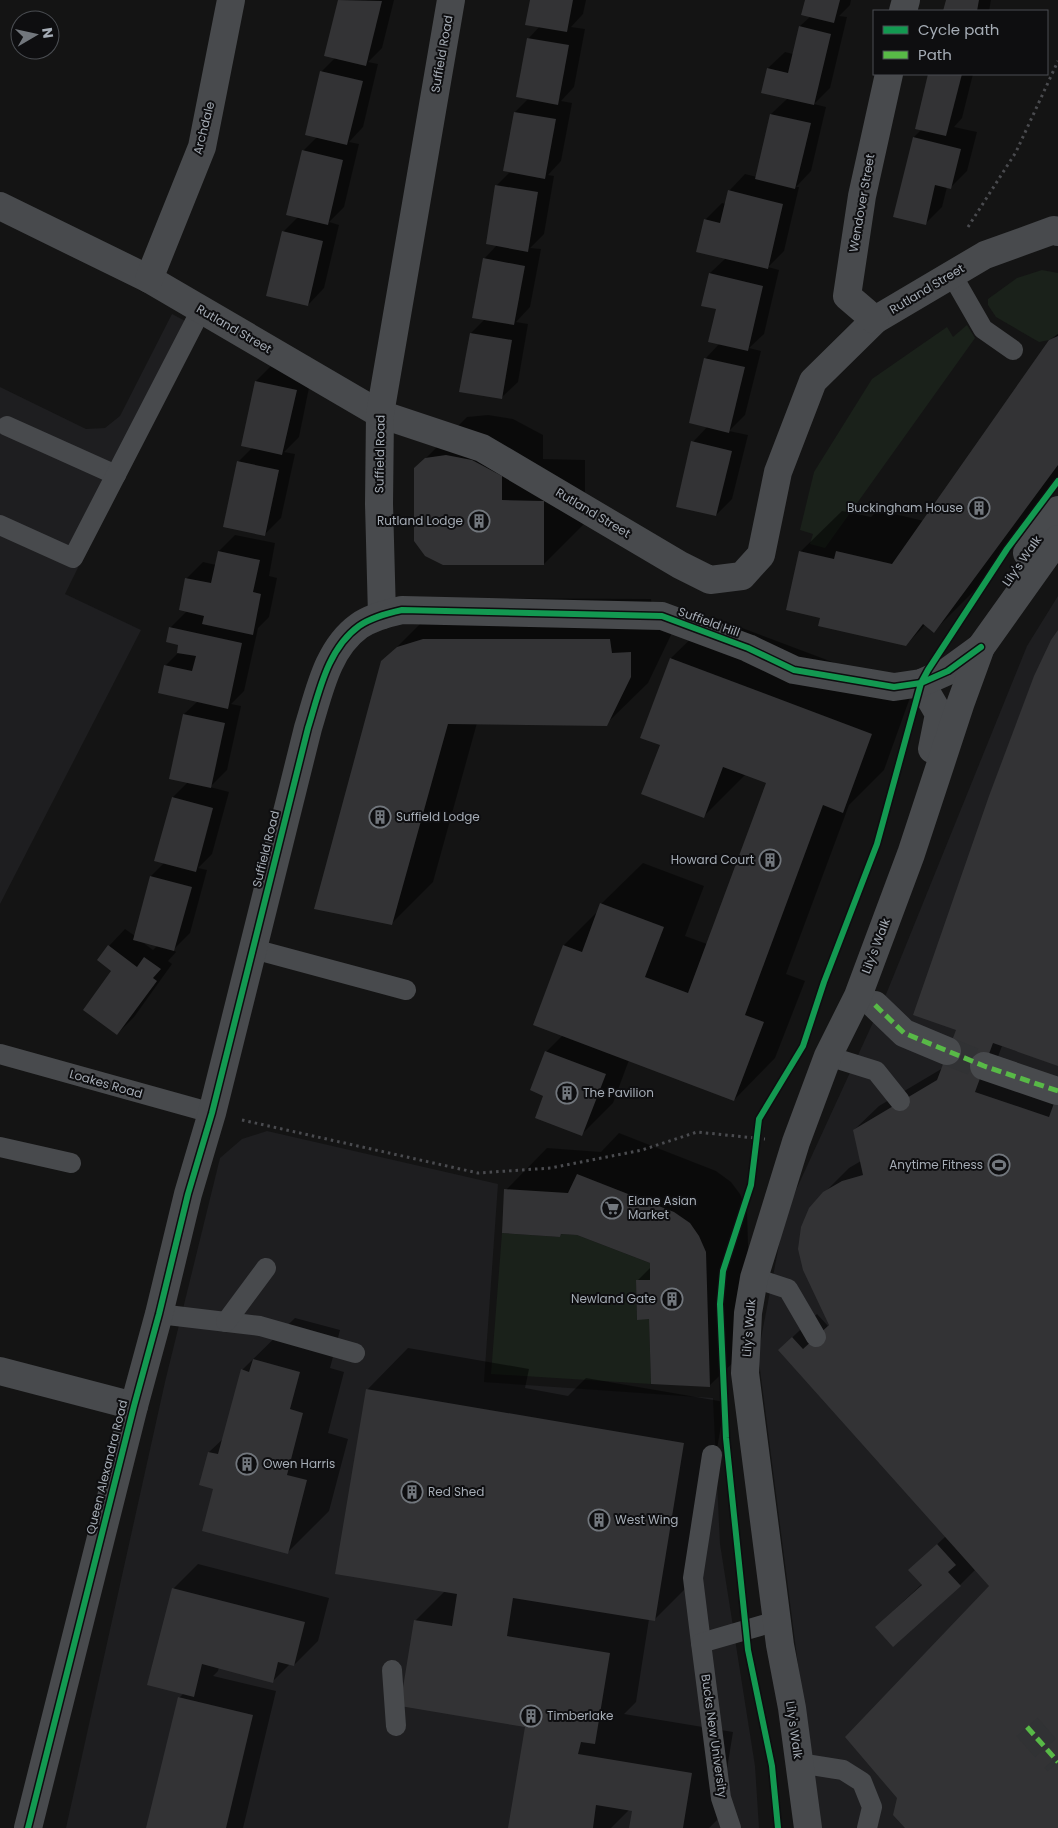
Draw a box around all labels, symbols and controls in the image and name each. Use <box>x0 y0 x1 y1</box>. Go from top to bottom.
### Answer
north arrow <box>10 10 60 60</box>
legend <box>873 10 1048 75</box>
street label: Suffield Road <box>426 14 457 94</box>
text: Cycle path <box>918 19 999 40</box>
text: N <box>37 26 59 40</box>
text: Path <box>918 44 952 65</box>
street label: Archdale <box>189 100 218 156</box>
street label: Wendover Street <box>844 152 879 253</box>
street label: Rutland Street <box>886 260 967 318</box>
street label: Rutland Street <box>193 300 275 357</box>
street label: Suffield Road <box>370 415 389 493</box>
street label: Rutland Street <box>553 484 634 542</box>
building icon: Buckingham House <box>967 496 991 520</box>
place label: Buckingham House <box>847 499 963 516</box>
building icon: Rutland Lodge <box>467 509 491 533</box>
place label: Rutland Lodge <box>377 512 463 529</box>
street label: Lily's Walk <box>998 531 1046 589</box>
street label: Suffield Hill <box>676 603 742 641</box>
building icon: Suffield Lodge <box>368 805 392 829</box>
place label: Suffield Lodge <box>396 808 480 825</box>
street label: Suffield Road <box>248 809 283 889</box>
building icon: Howard Court <box>758 848 782 872</box>
place label: Howard Court <box>671 851 754 868</box>
street label: Lily's Walk <box>857 915 894 976</box>
street label: Loakes Road <box>68 1065 145 1102</box>
building icon: The Pavilion <box>555 1081 579 1105</box>
place label: The Pavilion <box>583 1084 654 1101</box>
sports icon: Anytime Fitness <box>987 1153 1011 1177</box>
place label: Anytime Fitness <box>889 1156 983 1173</box>
place label: Elane Asian Market <box>628 1192 697 1223</box>
supermarket icon: Elane Asian Market <box>600 1196 624 1220</box>
building icon: Newland Gate <box>660 1287 684 1311</box>
place label: Newland Gate <box>571 1290 656 1307</box>
street label: Lily's Walk <box>737 1297 760 1358</box>
street label: Queen Alexandra Road <box>82 1398 131 1536</box>
building icon: Owen Harris <box>235 1452 259 1476</box>
place label: Owen Harris <box>263 1455 335 1472</box>
building icon: Red Shed <box>400 1480 424 1504</box>
place label: Red Shed <box>428 1483 484 1500</box>
building icon: West Wing <box>587 1508 611 1532</box>
place label: West Wing <box>615 1511 678 1528</box>
street label: Bucks New University <box>697 1673 732 1799</box>
street label: Lily's Walk <box>782 1700 807 1761</box>
building icon: Timberlake <box>519 1704 543 1728</box>
place label: Timberlake <box>547 1707 614 1724</box>

